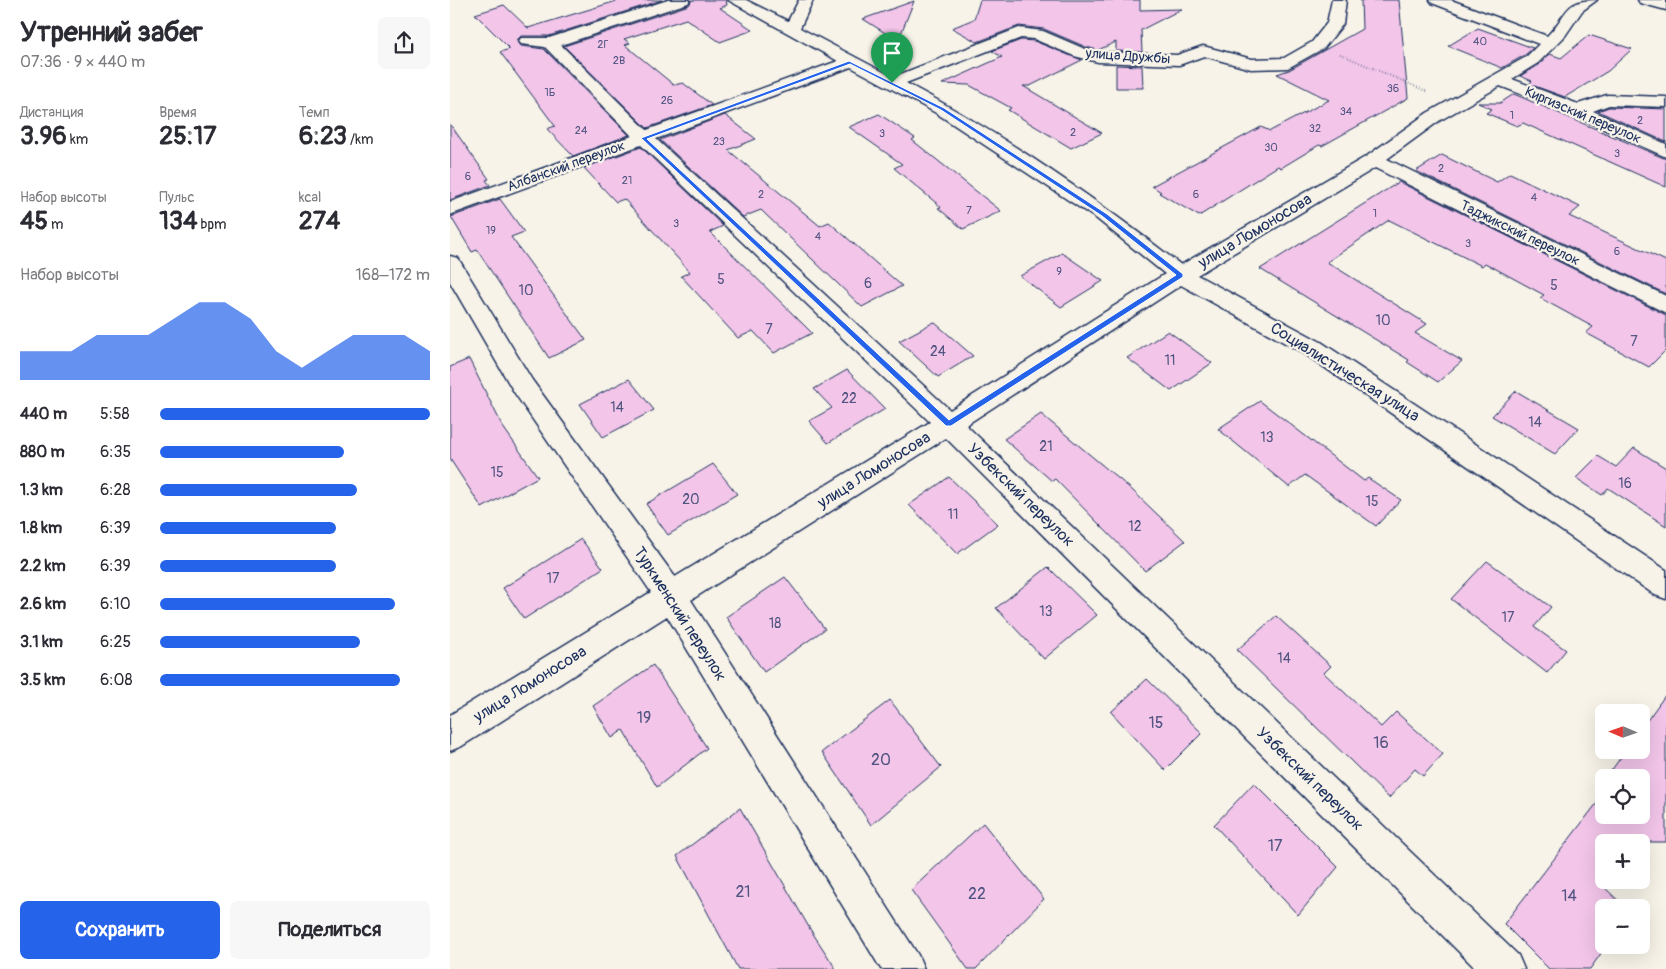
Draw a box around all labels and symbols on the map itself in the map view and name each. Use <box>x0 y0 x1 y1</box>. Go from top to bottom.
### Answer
pin <box>871 32 913 83</box>
house number: 40 <box>1473 35 1487 48</box>
house number: 2Г <box>597 38 609 51</box>
street label: улица Дружбы <box>1084 44 1171 67</box>
house number: 2В <box>613 54 625 67</box>
house number: 36 <box>1387 82 1399 95</box>
street label: Киргизский переулок <box>1522 83 1644 147</box>
house number: 1Б <box>545 86 555 99</box>
house number: 26 <box>661 94 673 107</box>
house number: 34 <box>1340 105 1353 118</box>
house number: 1 <box>1510 109 1514 122</box>
house number: 2 <box>1637 114 1643 127</box>
house number: 32 <box>1309 122 1321 135</box>
house number: 24 <box>575 124 588 137</box>
house number: 2 <box>1070 126 1076 139</box>
house number: 3 <box>879 127 885 140</box>
house number: 23 <box>713 135 725 148</box>
street label: Албанский переулок <box>505 137 627 195</box>
house number: 30 <box>1264 141 1278 154</box>
house number: 3 <box>1614 147 1620 160</box>
house number: 2 <box>1438 162 1444 175</box>
house number: 6 <box>465 170 471 183</box>
house number: 21 <box>622 174 632 187</box>
house number: 2 <box>758 188 764 201</box>
house number: 6 <box>1193 188 1199 201</box>
street label: улица Ломоносова <box>1194 189 1316 273</box>
house number: 4 <box>1531 191 1538 204</box>
street label: Таджикский переулок <box>1457 197 1583 269</box>
house number: 7 <box>966 204 972 217</box>
house number: 1 <box>1373 207 1377 220</box>
house number: 3 <box>673 217 679 230</box>
house number: 19 <box>486 224 496 237</box>
house number: 4 <box>815 230 822 243</box>
house number: 3 <box>1465 237 1471 250</box>
house number: 6 <box>1614 245 1620 258</box>
house number: 9 <box>1056 265 1062 278</box>
house number: 5 <box>717 271 725 288</box>
house number: 6 <box>864 275 872 292</box>
house number: 5 <box>1550 277 1558 294</box>
house number: 10 <box>518 282 534 299</box>
house number: 10 <box>1375 312 1391 329</box>
street label: Социалистическая улица <box>1267 318 1423 426</box>
house number: 7 <box>765 321 773 338</box>
house number: 7 <box>1630 333 1638 350</box>
house number: 24 <box>930 343 946 360</box>
house number: 11 <box>1165 352 1175 369</box>
house number: 22 <box>841 390 857 407</box>
house number: 14 <box>610 399 624 416</box>
house number: 14 <box>1528 414 1542 431</box>
street label: улица Ломоносова <box>813 427 934 513</box>
house number: 13 <box>1260 429 1274 446</box>
house number: 21 <box>1039 438 1053 455</box>
street label: Узбекский переулок <box>963 439 1079 551</box>
house number: 15 <box>490 464 504 481</box>
house number: 16 <box>1618 475 1632 492</box>
house number: 20 <box>682 491 700 508</box>
house number: 15 <box>1365 493 1379 510</box>
house number: 11 <box>948 506 958 523</box>
house number: 12 <box>1128 518 1142 535</box>
street label: Туркменский переулок <box>629 543 731 685</box>
house number: 17 <box>547 570 560 587</box>
house number: 13 <box>1039 603 1053 620</box>
house number: 17 <box>1502 609 1515 626</box>
house number: 18 <box>769 615 781 632</box>
street label: улица Ломоносова <box>469 641 590 727</box>
house number: 14 <box>1277 650 1291 667</box>
north arrow <box>1595 704 1650 759</box>
house number: 19 <box>637 708 651 728</box>
house number: 15 <box>1149 713 1163 733</box>
street label: Узбекский переулок <box>1252 723 1368 835</box>
house number: 16 <box>1373 733 1389 753</box>
house number: 20 <box>871 750 891 770</box>
house number: 17 <box>1268 836 1283 856</box>
house number: 21 <box>735 882 751 902</box>
house number: 22 <box>968 884 986 904</box>
house number: 14 <box>1561 886 1577 906</box>

